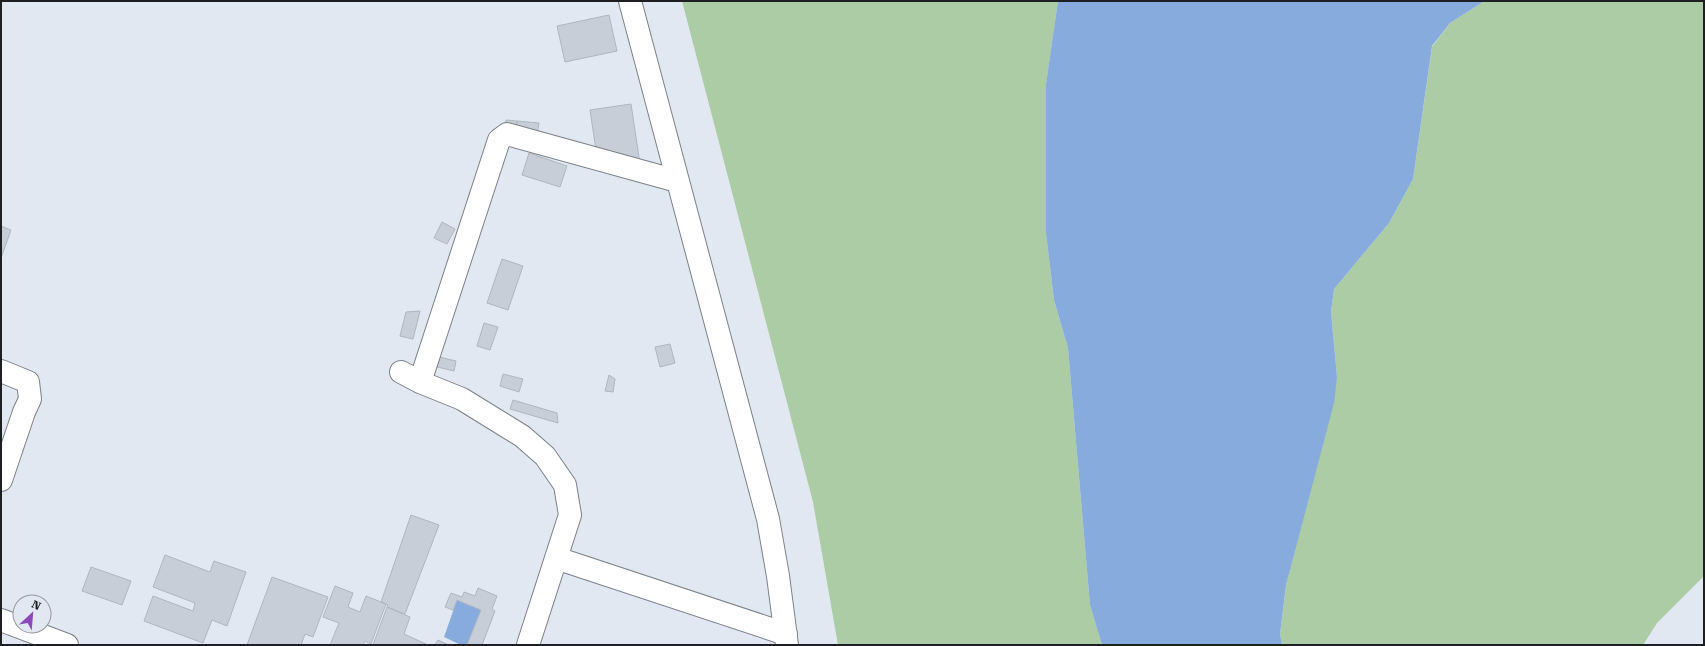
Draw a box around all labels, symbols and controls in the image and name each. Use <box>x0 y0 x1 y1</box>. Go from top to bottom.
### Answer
north arrow <box>12 594 52 634</box>
text: N <box>30 598 43 613</box>

